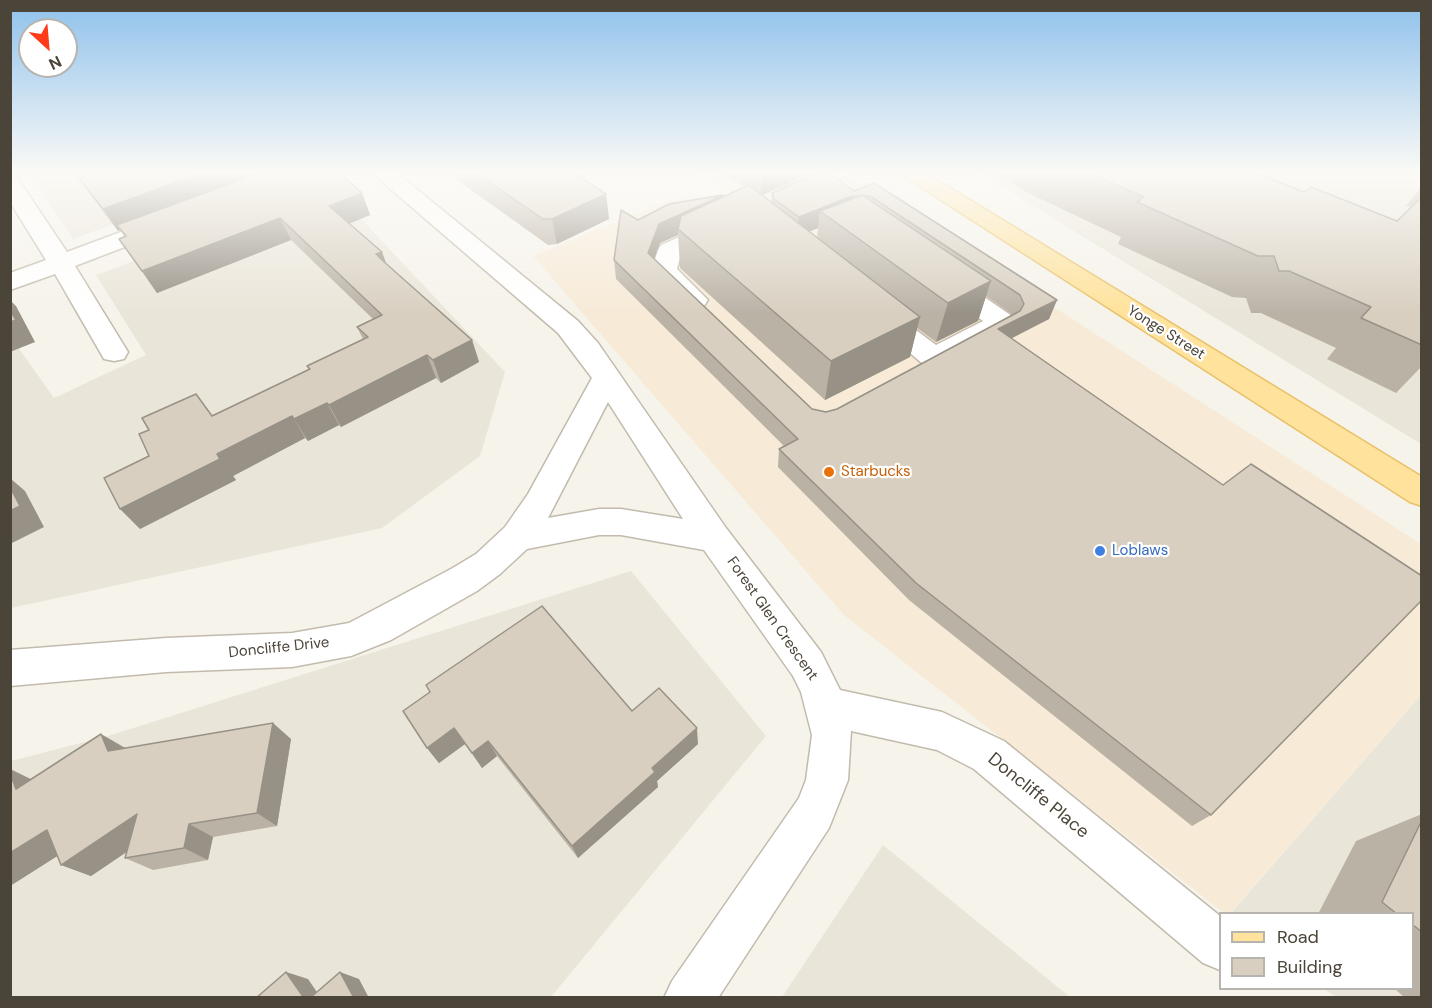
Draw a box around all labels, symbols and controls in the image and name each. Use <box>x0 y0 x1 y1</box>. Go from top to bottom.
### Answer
north arrow <box>18 18 78 78</box>
text: N <box>45 51 65 75</box>
street label: Yonge Street <box>1124 302 1208 364</box>
place label: Starbucks <box>841 463 911 481</box>
marker: Starbucks <box>822 465 836 479</box>
place label: Loblaws <box>1112 542 1168 560</box>
marker: Loblaws <box>1093 544 1107 558</box>
street label: Forest Glen Crescent <box>722 554 822 684</box>
street label: Doncliffe Drive <box>228 634 330 662</box>
street label: Doncliffe Place <box>983 749 1093 843</box>
legend <box>1219 912 1414 990</box>
text: Road <box>1277 925 1319 949</box>
text: Building <box>1277 955 1342 979</box>

